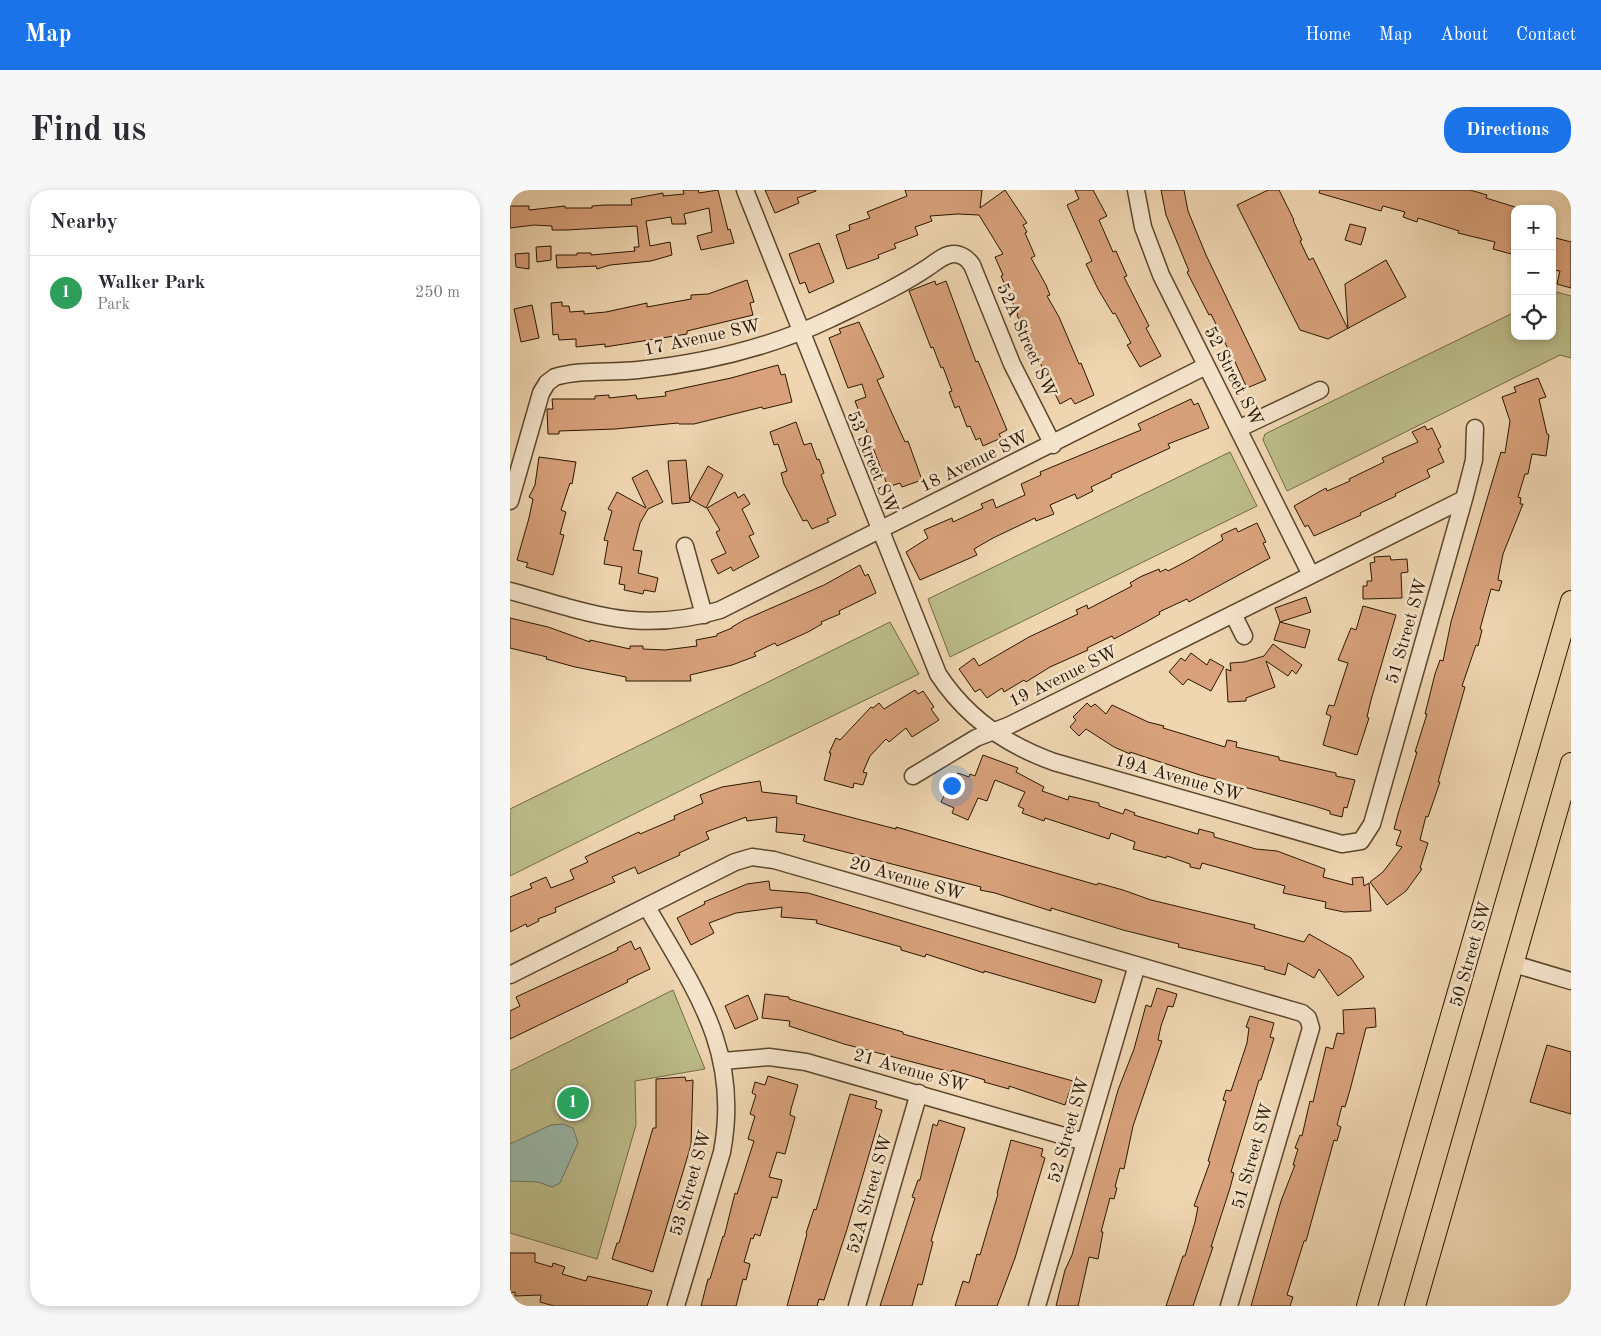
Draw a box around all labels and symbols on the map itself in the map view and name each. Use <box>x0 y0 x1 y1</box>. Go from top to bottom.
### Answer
street label: 52A Street SW <box>993 281 1059 400</box>
street label: 17 Avenue SW <box>642 317 762 359</box>
street label: 52 Street SW <box>1200 324 1266 429</box>
street label: 53 Street SW <box>843 408 901 516</box>
street label: 18 Avenue SW <box>917 428 1032 496</box>
street label: 51 Street SW <box>1383 576 1431 686</box>
street label: 19 Avenue SW <box>1006 643 1121 711</box>
street label: 19A Avenue SW <box>1113 751 1245 805</box>
your location <box>939 773 965 799</box>
street label: 20 Avenue SW <box>847 854 966 904</box>
street label: 50 Street SW <box>1447 899 1495 1009</box>
street label: 21 Avenue SW <box>851 1046 970 1096</box>
street label: 52 Street SW <box>1045 1075 1093 1185</box>
pin: 1 <box>557 1084 589 1122</box>
street label: 51 Street SW <box>1229 1101 1277 1211</box>
street label: 53 Street SW <box>667 1128 715 1238</box>
street label: 52A Street SW <box>844 1133 896 1256</box>

